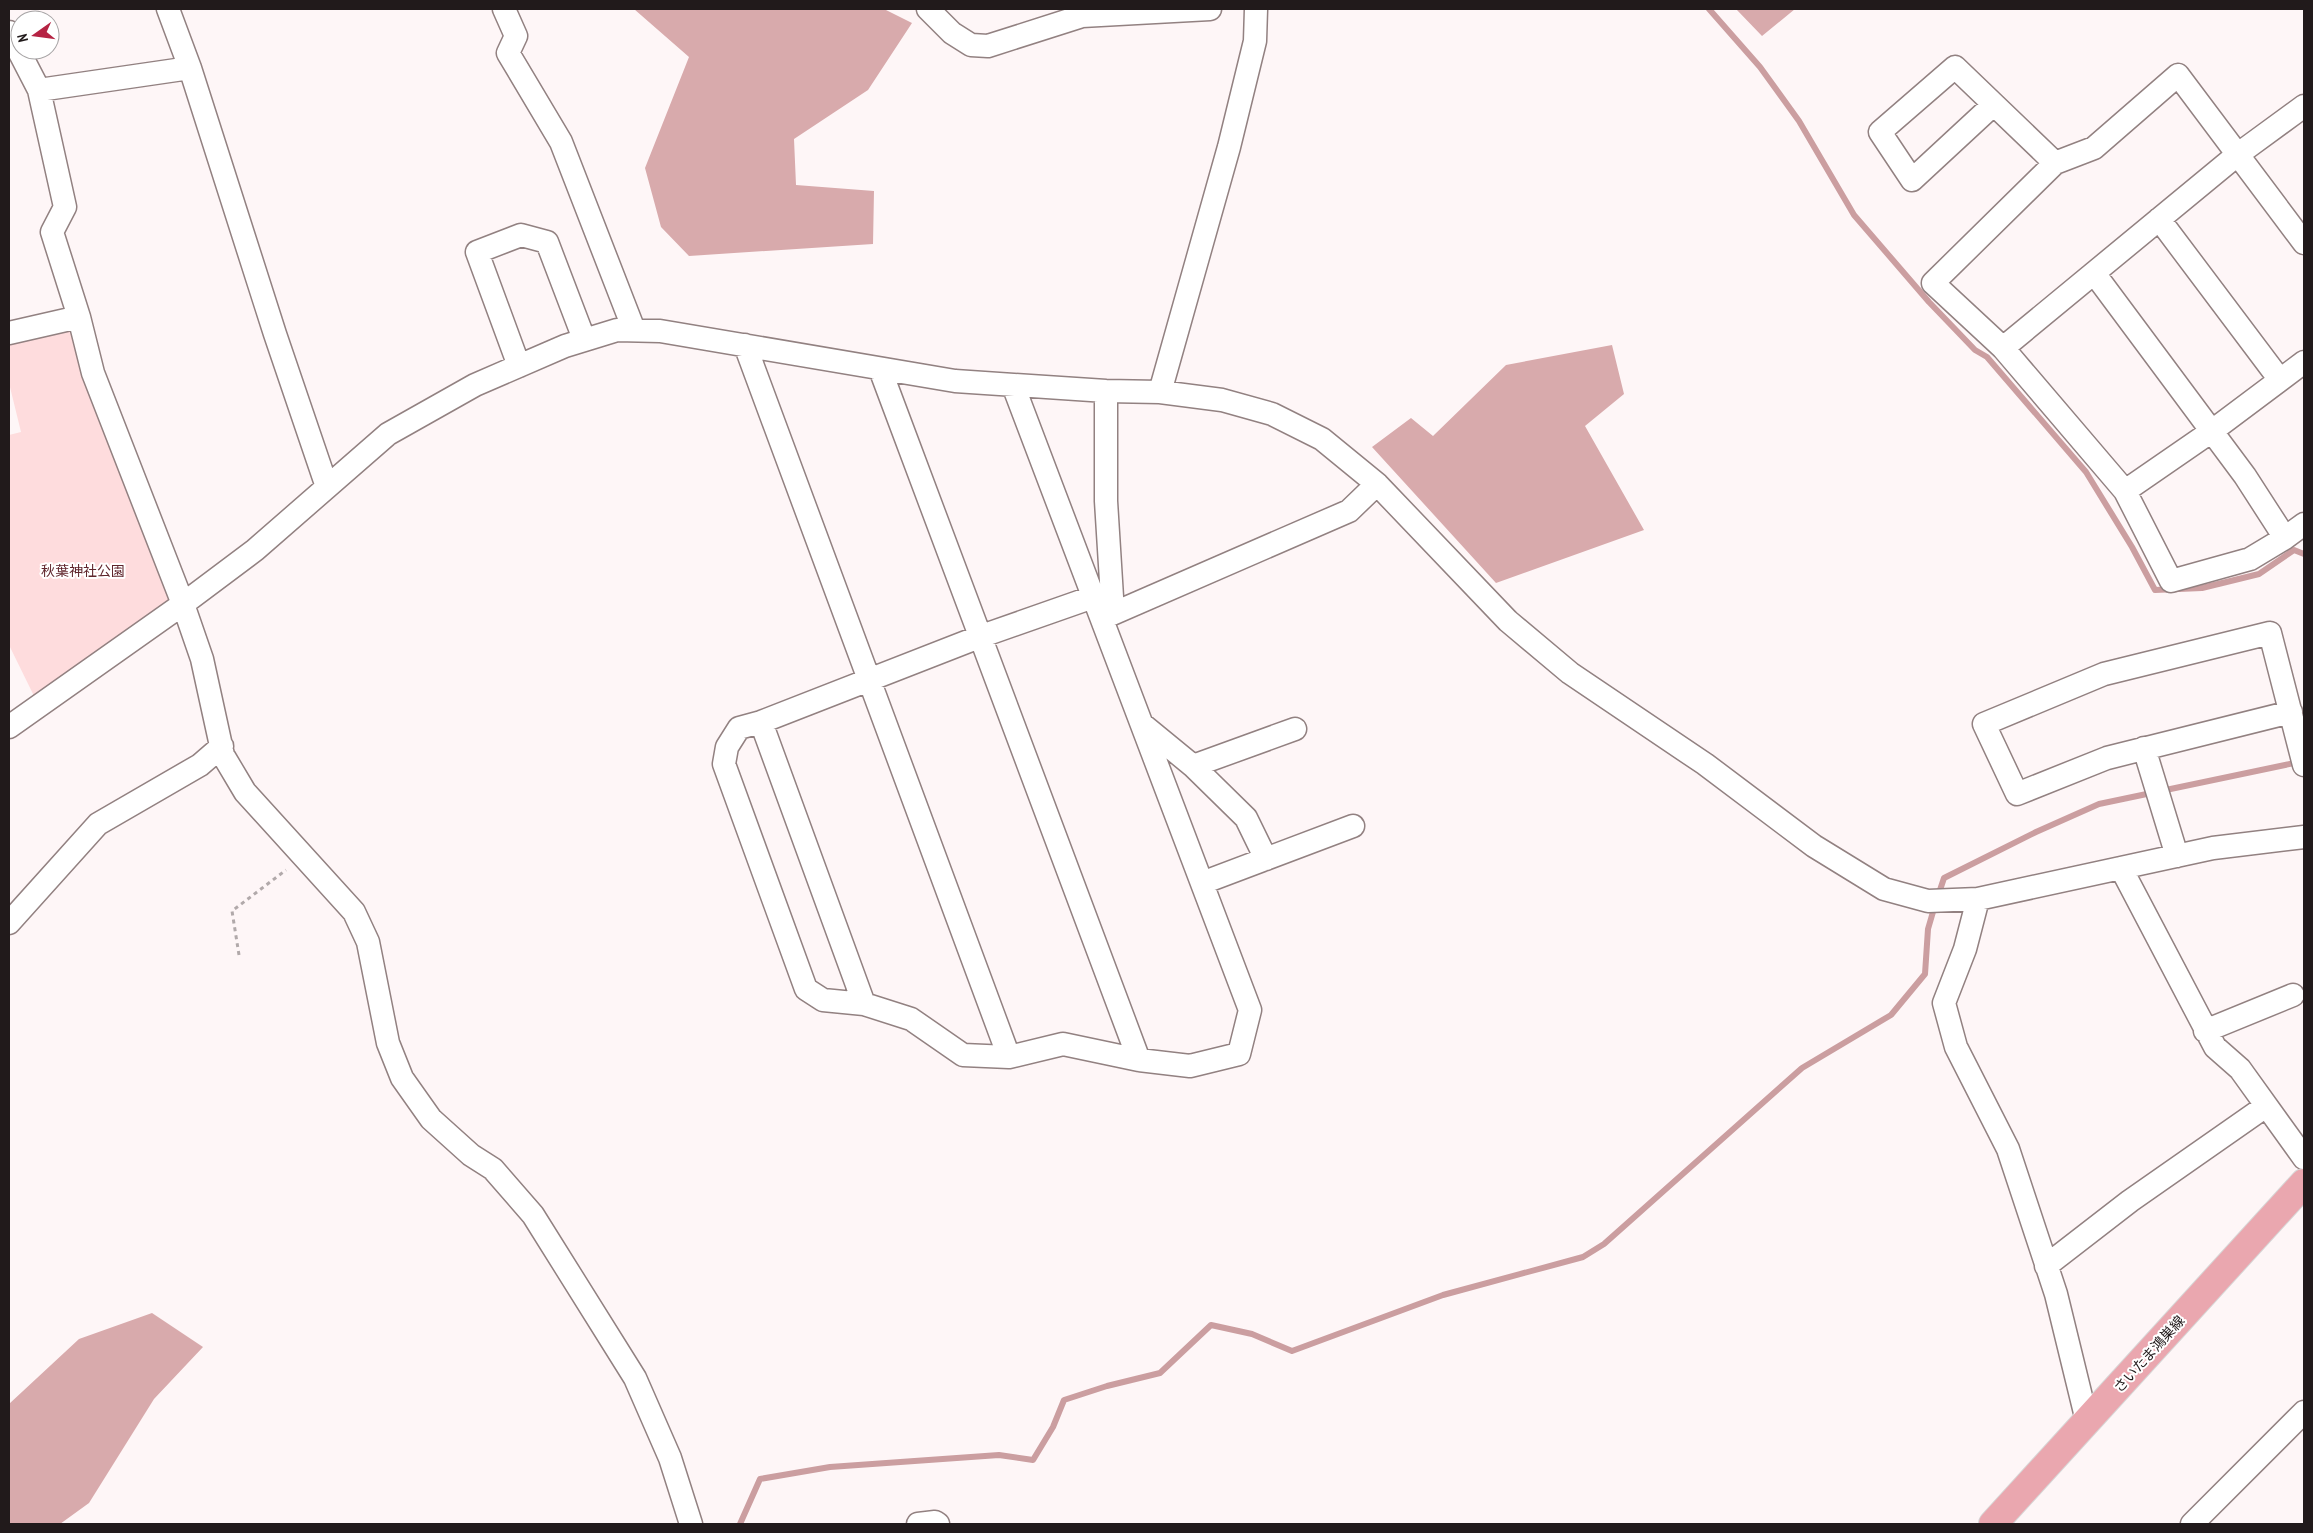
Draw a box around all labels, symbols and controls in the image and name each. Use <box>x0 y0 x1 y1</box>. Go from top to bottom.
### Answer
north arrow <box>10 10 60 60</box>
text: N <box>13 32 32 44</box>
park label: 秋葉神社公園 <box>41 562 125 580</box>
street label: さいたま鴻巣線 <box>2110 1312 2188 1396</box>

